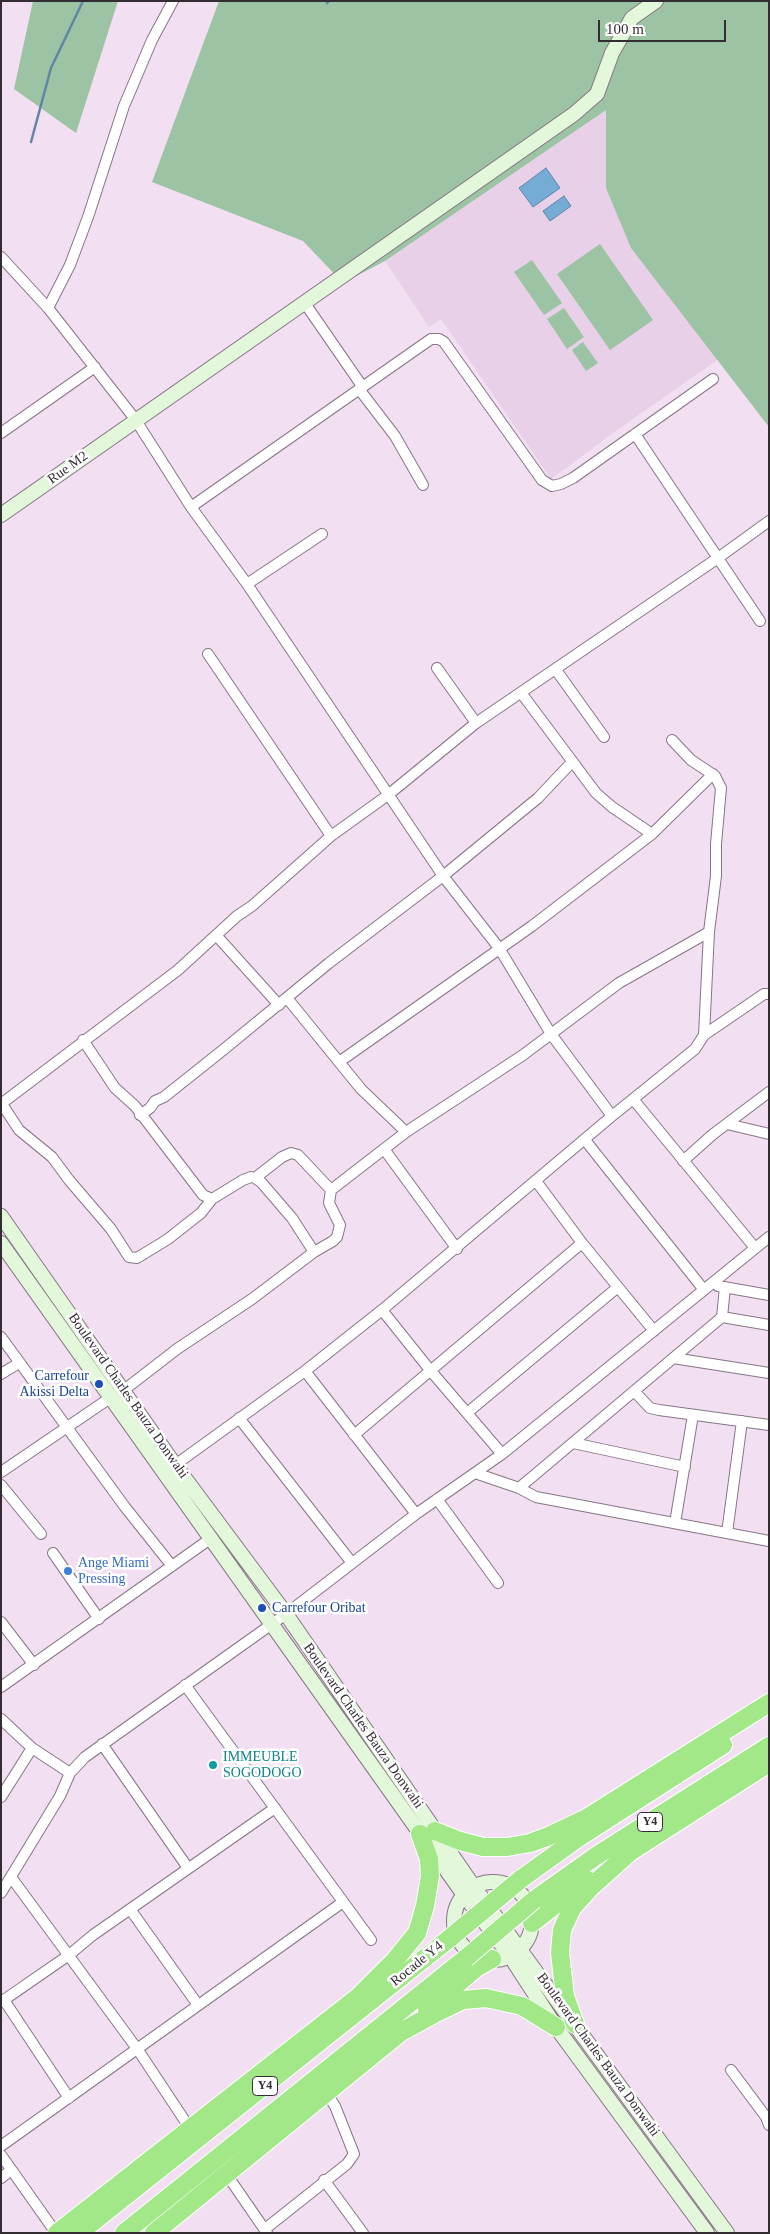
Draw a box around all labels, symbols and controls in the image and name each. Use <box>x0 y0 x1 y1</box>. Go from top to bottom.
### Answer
scale bar <box>600 10 728 42</box>
text: 100 m <box>606 21 644 37</box>
street label: Rue M2 <box>45 448 91 488</box>
street label: Boulevard Charles Bauza Donwahi <box>64 1310 192 1482</box>
place label: Carrefour Akissi Delta <box>19 1368 89 1400</box>
marker: Carrefour Akissi Delta <box>93 1378 105 1390</box>
place label: Ange Miami Pressing <box>78 1555 149 1588</box>
marker: Ange Miami Pressing <box>62 1565 74 1577</box>
place label: Carrefour Oribat <box>272 1600 366 1616</box>
marker: Carrefour Oribat <box>256 1602 268 1614</box>
street label: Boulevard Charles Bauza Donwahi <box>299 1640 427 1812</box>
place label: IMMEUBLE SOGODOGO <box>223 1749 302 1781</box>
marker: IMMEUBLE SOGODOGO <box>207 1759 219 1771</box>
road number: Y4 <box>638 1812 662 1831</box>
street label: Rocade Y4 <box>387 1938 447 1990</box>
street label: Boulevard Charles Bauza Donwahi <box>533 1970 663 2140</box>
road number: Y4 <box>252 2076 278 2096</box>

